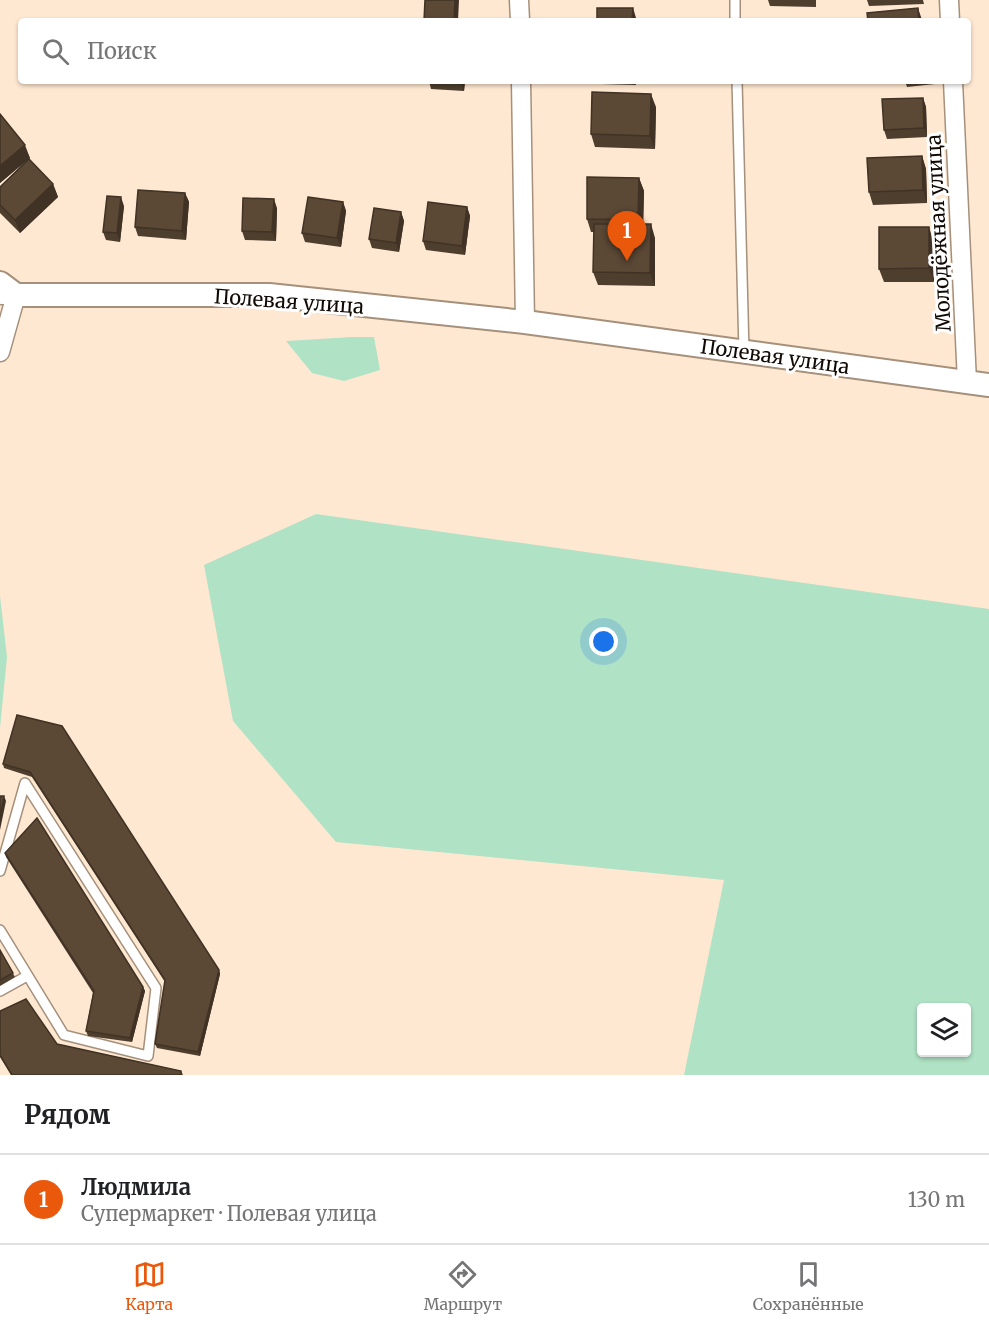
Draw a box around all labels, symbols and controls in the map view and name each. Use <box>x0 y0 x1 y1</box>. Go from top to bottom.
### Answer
search box <box>18 18 971 84</box>
icon: search <box>39 35 72 68</box>
text: Поиск <box>87 37 157 65</box>
street label: Молодёжная улица <box>920 133 956 332</box>
pin: 1 <box>608 212 646 261</box>
street label: Полевая улица <box>213 283 365 319</box>
street label: Полевая улица <box>699 333 851 379</box>
your location <box>589 627 618 656</box>
map controls <box>917 1003 971 1057</box>
button: layers <box>917 1003 971 1057</box>
text: Рядом <box>24 1098 110 1131</box>
text: Людмила <box>81 1173 191 1201</box>
text: 1 <box>39 1187 48 1212</box>
text: 130 m <box>908 1187 965 1212</box>
text: Супермаркет · Полевая улица <box>81 1201 377 1226</box>
tab: Карта <box>125 1258 173 1314</box>
tab: Маршрут <box>424 1258 502 1314</box>
tab: Сохранённые <box>753 1258 864 1314</box>

